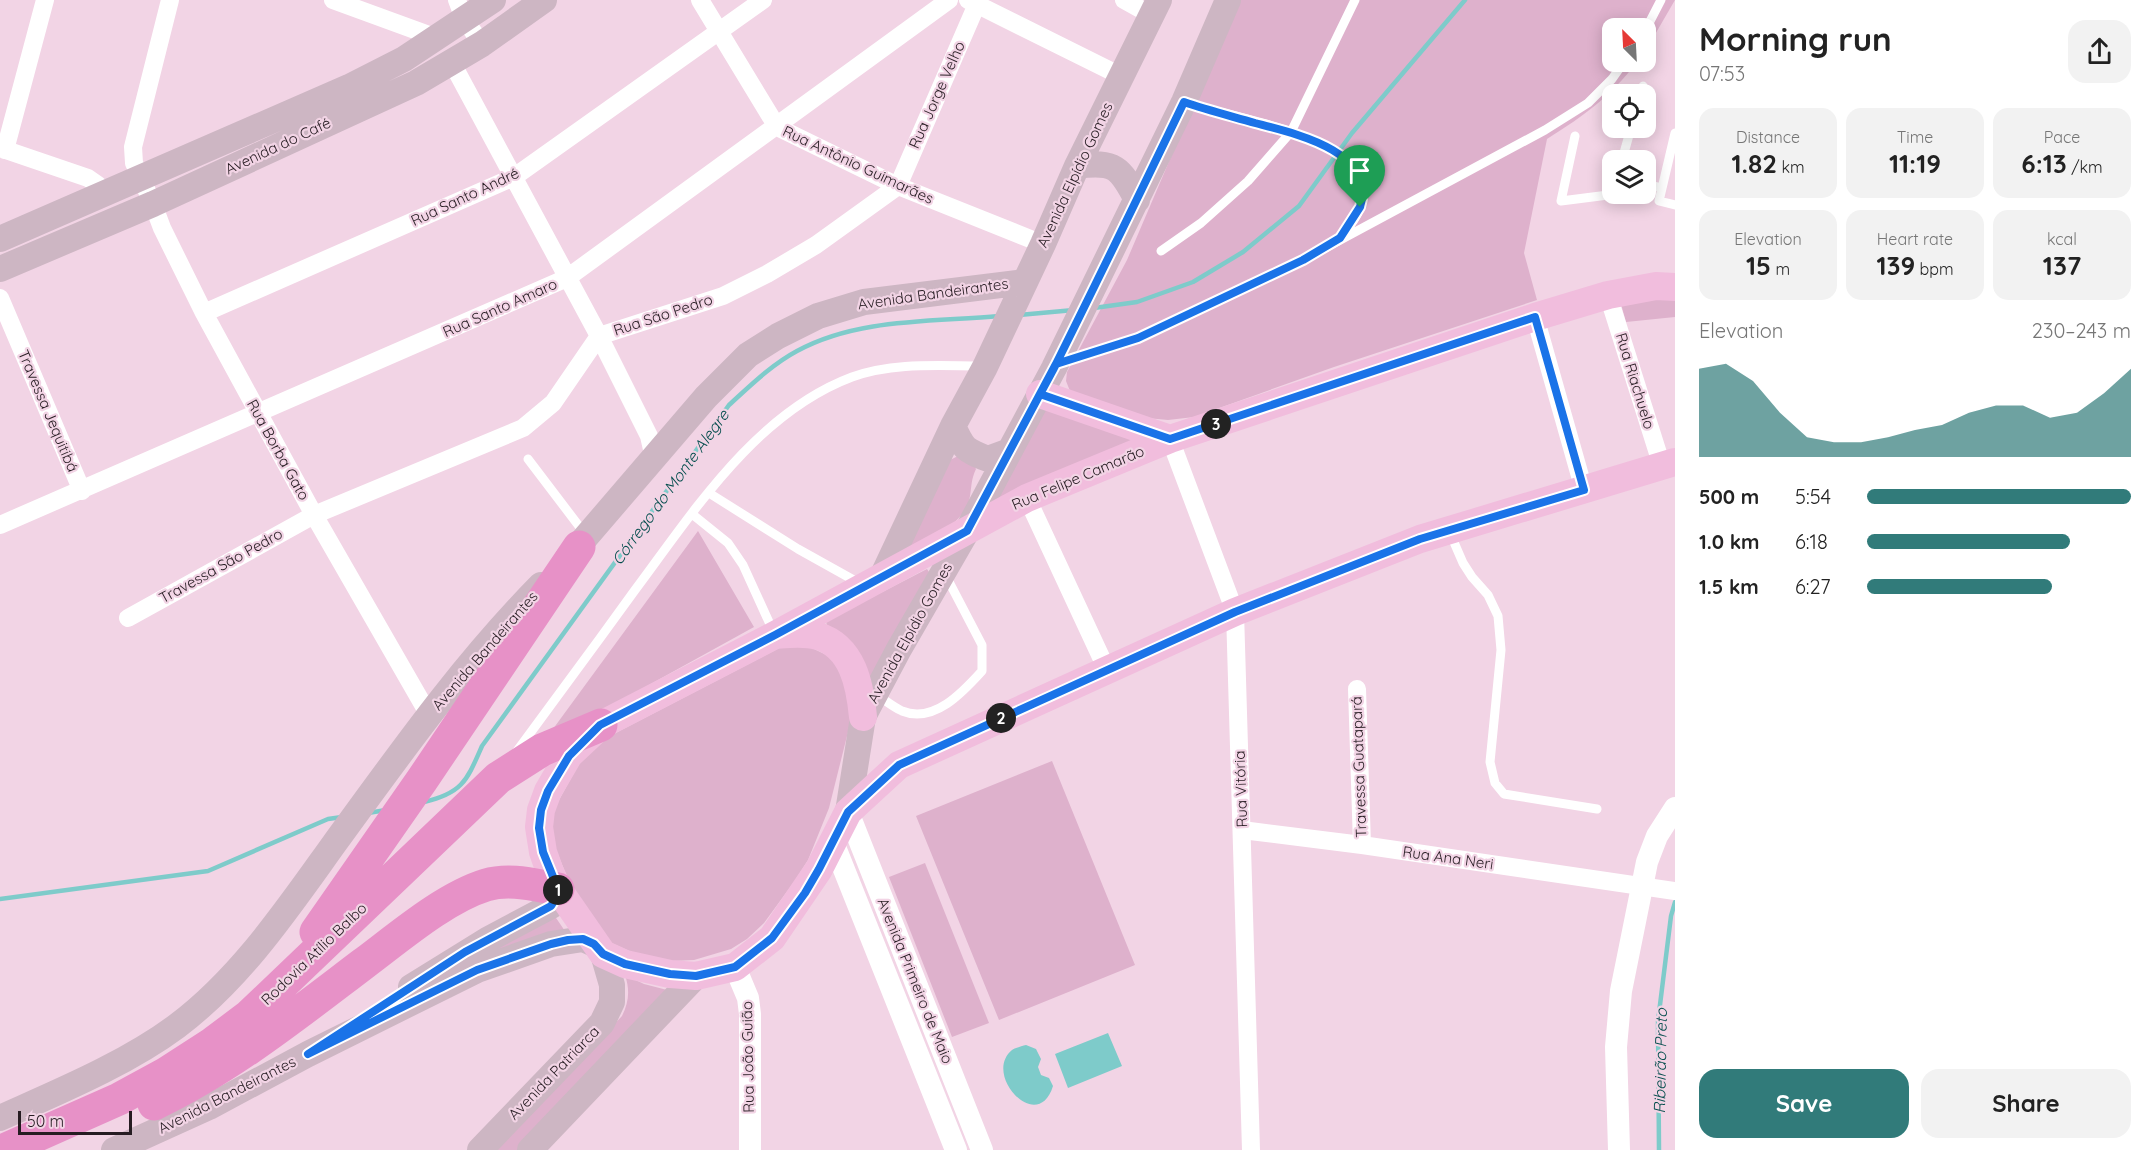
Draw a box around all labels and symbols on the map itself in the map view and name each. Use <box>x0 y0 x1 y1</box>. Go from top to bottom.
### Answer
north arrow <box>1602 18 1656 72</box>
street label: Rua Jorge Velho <box>904 38 969 151</box>
street label: Avenida Elpídio Gomes <box>1033 99 1117 250</box>
street label: Avenida do Café <box>222 113 334 178</box>
street label: Rua Antônio Guimarães <box>780 121 937 208</box>
pin <box>1334 145 1385 207</box>
street label: Rua Santo André <box>408 163 522 230</box>
street label: Rua Santo Amaro <box>440 274 560 341</box>
street label: Avenida Bandeirantes <box>856 274 1009 313</box>
street label: Rua São Pedro <box>611 290 715 339</box>
street label: Rua Riachuelo <box>1612 330 1659 431</box>
street label: Travessa Jequitibá <box>14 347 83 475</box>
street label: Rua Borba Gato <box>243 396 314 503</box>
water label: Córrego do Monte Alegre <box>607 405 734 569</box>
pin: 3 <box>1201 409 1231 439</box>
street label: Rua Felipe Camarão <box>1009 441 1147 514</box>
street label: Travessa São Pedro <box>156 524 286 607</box>
street label: Avenida Elpídio Gomes <box>863 559 956 707</box>
street label: Avenida Bandeirantes <box>428 587 542 714</box>
street label: Travessa Guatapará <box>1347 696 1370 838</box>
pin: 2 <box>986 703 1016 733</box>
street label: Rua Vitória <box>1230 750 1251 828</box>
street label: Rua Ana Neri <box>1401 842 1495 873</box>
pin: 1 <box>543 875 573 905</box>
street label: Avenida Primeiro de Maio <box>873 895 957 1066</box>
street label: Rodovia Atílio Balbo <box>257 898 370 1009</box>
street label: Rua João Guião <box>737 1001 758 1113</box>
water label: Ribeirão Preto <box>1649 1007 1671 1114</box>
street label: Avenida Patriarca <box>504 1022 603 1124</box>
street label: Avenida Bandeirantes <box>155 1052 299 1138</box>
scale bar <box>18 1108 132 1136</box>

